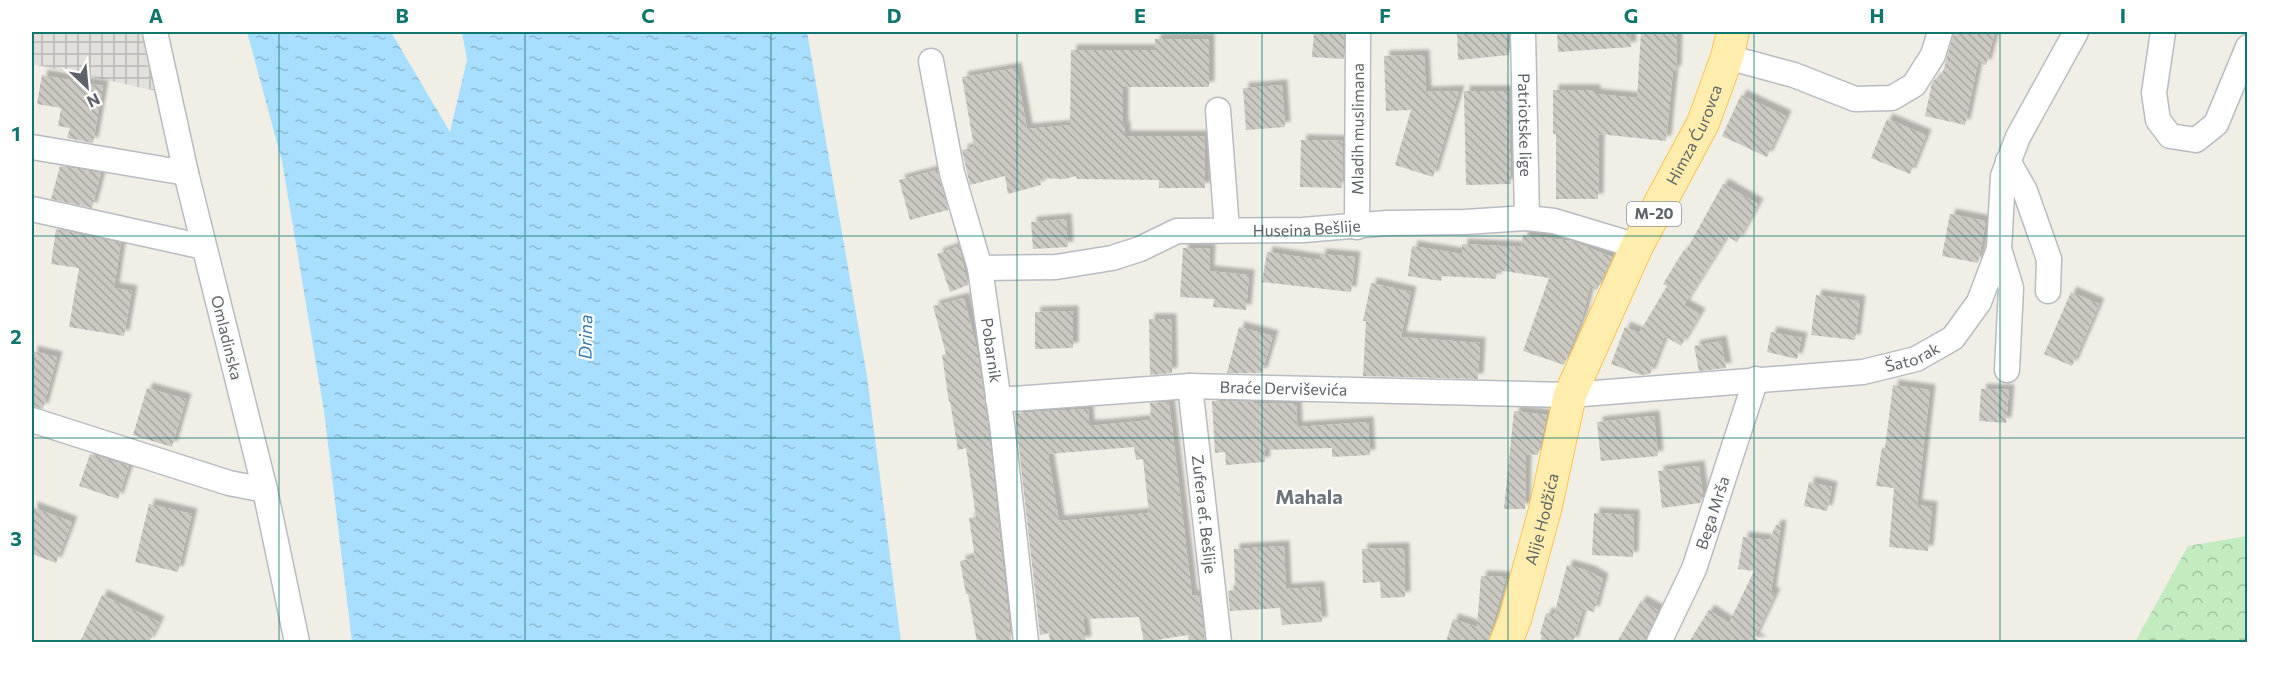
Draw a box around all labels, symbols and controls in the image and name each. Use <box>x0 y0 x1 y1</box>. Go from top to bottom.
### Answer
text: A <box>149 3 163 27</box>
text: B <box>395 3 409 27</box>
text: C <box>641 3 655 27</box>
text: D <box>887 3 901 27</box>
text: E <box>1134 3 1146 27</box>
text: F <box>1379 3 1391 27</box>
text: G <box>1624 3 1638 27</box>
text: H <box>1870 3 1885 27</box>
text: I <box>2120 3 2126 27</box>
north arrow <box>57 57 117 117</box>
street label: Mladih muslimana <box>1347 63 1367 195</box>
street label: Patriotske lige <box>1515 73 1536 177</box>
street label: Himza Ćurovca <box>1662 82 1725 188</box>
text: N <box>84 90 103 112</box>
text: 1 <box>11 121 21 145</box>
road number: M-20 <box>1627 202 1681 226</box>
street label: Huseina Bešlije <box>1253 215 1361 239</box>
street label: Omladinska <box>208 293 247 382</box>
water label: Drina <box>574 314 596 360</box>
street label: Pobarnik <box>978 316 1006 384</box>
text: 2 <box>10 324 22 348</box>
street label: Šatorak <box>1883 338 1943 375</box>
street label: Braće Derviševića <box>1219 377 1347 399</box>
street label: Zufera ef. Bešlije <box>1189 454 1221 574</box>
street label: Alije Hodžića <box>1520 471 1562 567</box>
street label: Bega Mrša <box>1691 474 1733 552</box>
district label: Mahala <box>1275 484 1343 508</box>
text: 3 <box>10 526 22 550</box>

